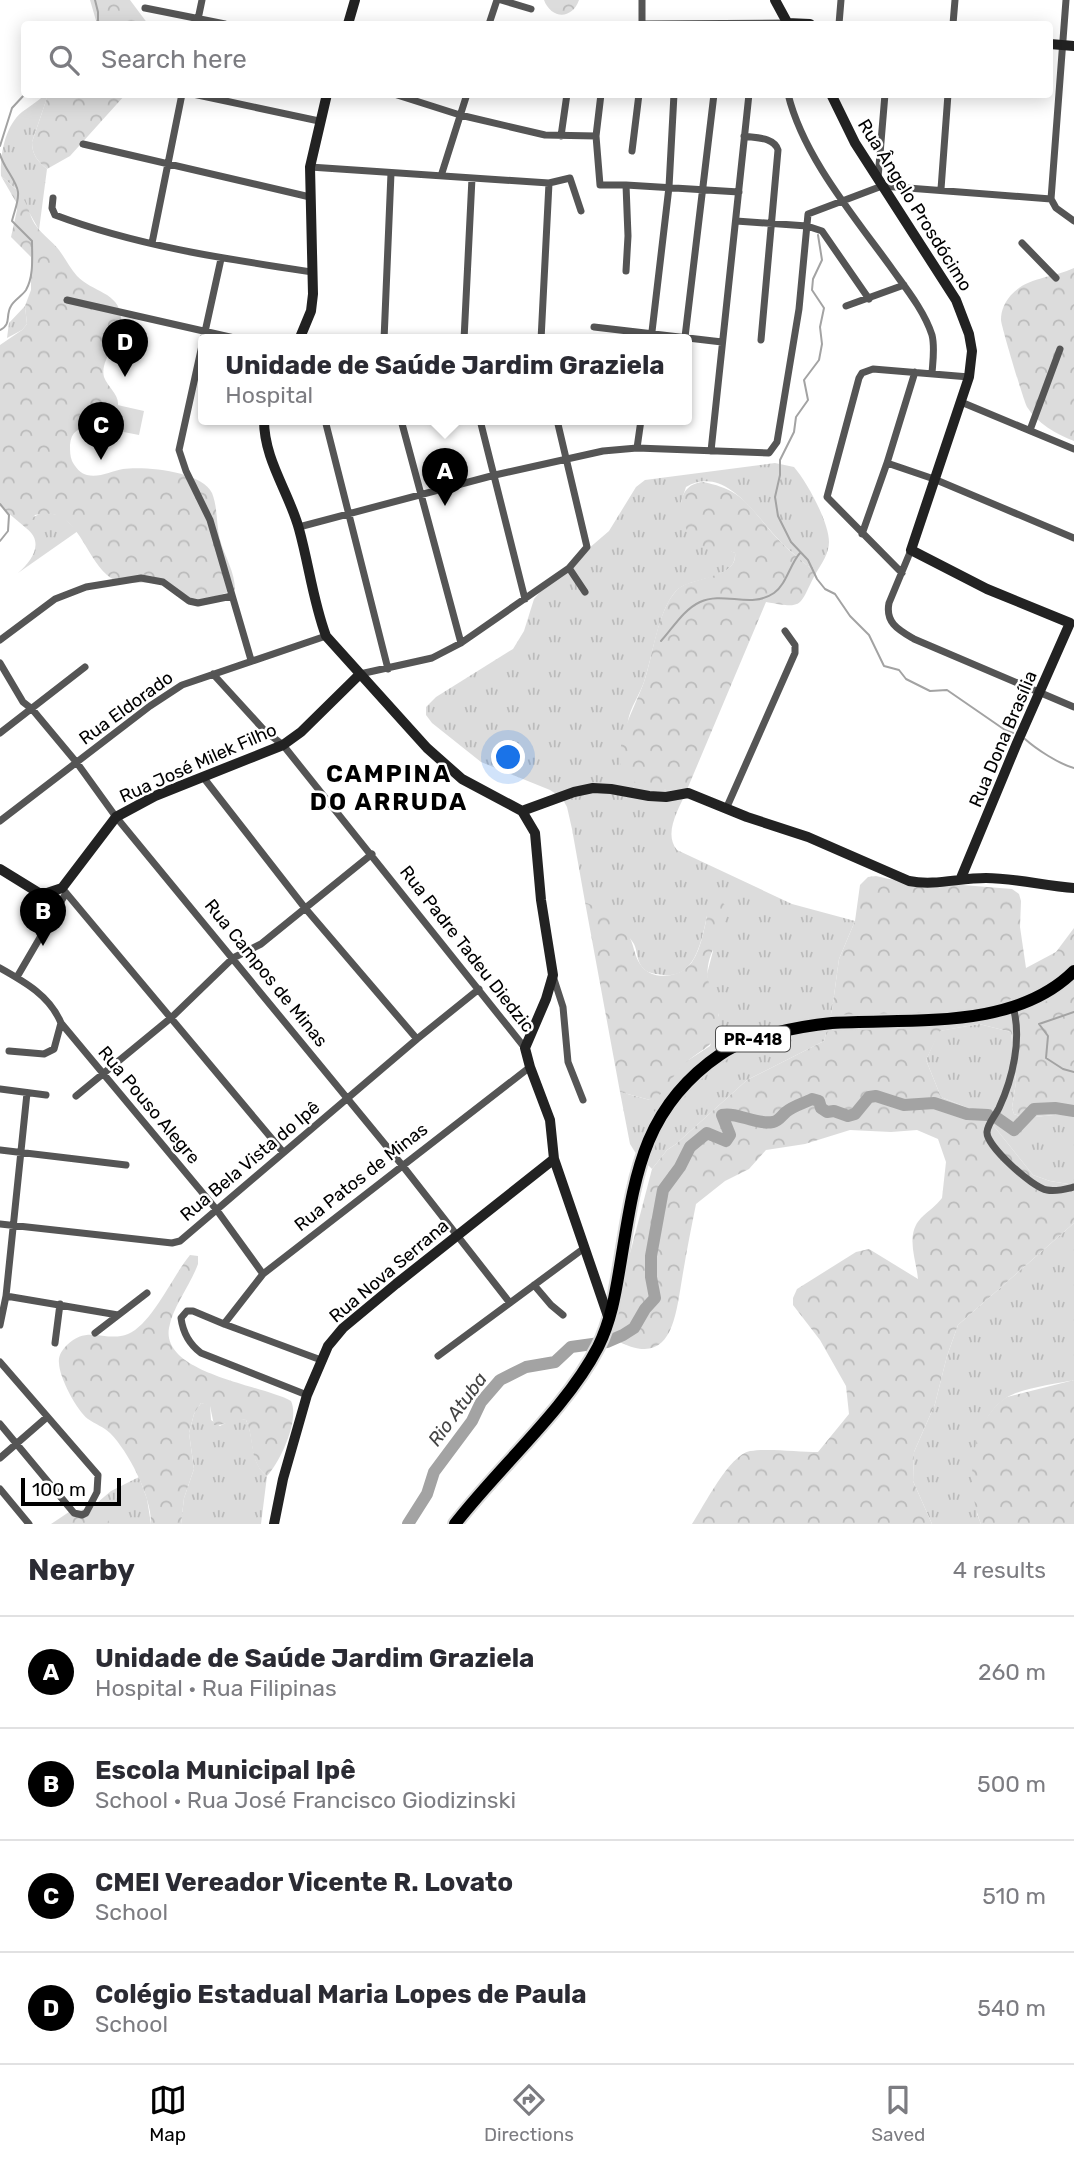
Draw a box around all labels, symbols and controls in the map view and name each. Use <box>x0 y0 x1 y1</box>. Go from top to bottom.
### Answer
search box <box>21 21 1053 98</box>
icon: search <box>45 41 83 79</box>
text: Search here <box>101 44 247 75</box>
street label: Rua Ângelo Prosdócimo <box>853 115 977 295</box>
pin: D <box>102 319 148 377</box>
popup <box>198 334 692 425</box>
text: Unidade de Saúde Jardim Graziela <box>225 350 665 381</box>
text: Hospital <box>225 381 313 409</box>
pin: C <box>78 402 124 460</box>
pin: A <box>422 448 468 506</box>
street label: Rua Eldorado <box>75 666 177 750</box>
street label: Rua Dona Brasília <box>964 668 1042 810</box>
street label: Rua José Milek Filho <box>116 718 280 808</box>
your location <box>491 740 525 774</box>
district label: CAMPINA DO ARRUDA <box>310 760 468 816</box>
street label: Rua Padre Tadeu Diedzic <box>395 861 539 1037</box>
pin: B <box>20 888 66 946</box>
street label: Rua Campos de Minas <box>200 895 332 1051</box>
road number: PR-418 <box>716 1026 790 1051</box>
street label: Rua Pouso Alegre <box>93 1042 205 1168</box>
street label: Rua Bela Vista do Ipê <box>176 1096 324 1226</box>
street label: Rua Patos de Minas <box>290 1118 432 1236</box>
street label: Rua Nova Serrana <box>325 1215 453 1327</box>
water label: Rio Atuba <box>423 1368 492 1451</box>
scale bar <box>21 1475 121 1507</box>
text: 100 m <box>32 1478 86 1501</box>
text: Nearby <box>28 1552 135 1588</box>
text: 4 results <box>953 1556 1046 1584</box>
text: Unidade de Saúde Jardim Graziela <box>95 1643 534 1674</box>
text: A <box>43 1658 59 1686</box>
text: 260 m <box>978 1658 1046 1686</box>
text: Hospital · Rua Filipinas <box>95 1674 337 1702</box>
text: Escola Municipal Ipê <box>95 1755 356 1786</box>
text: B <box>43 1770 59 1798</box>
text: 500 m <box>977 1770 1046 1798</box>
text: School · Rua José Francisco Giodizinski <box>95 1786 516 1814</box>
text: CMEI Vereador Vicente R. Lovato <box>95 1867 513 1898</box>
text: C <box>43 1882 59 1910</box>
text: 510 m <box>982 1882 1046 1910</box>
text: School <box>95 1898 168 1926</box>
text: Colégio Estadual Maria Lopes de Paula <box>95 1979 587 2010</box>
text: D <box>43 1994 59 2022</box>
text: 540 m <box>977 1994 1046 2022</box>
text: School <box>95 2010 168 2038</box>
tab: Map <box>149 2081 187 2146</box>
tab: Directions <box>484 2081 574 2146</box>
tab: Saved <box>871 2081 925 2146</box>

